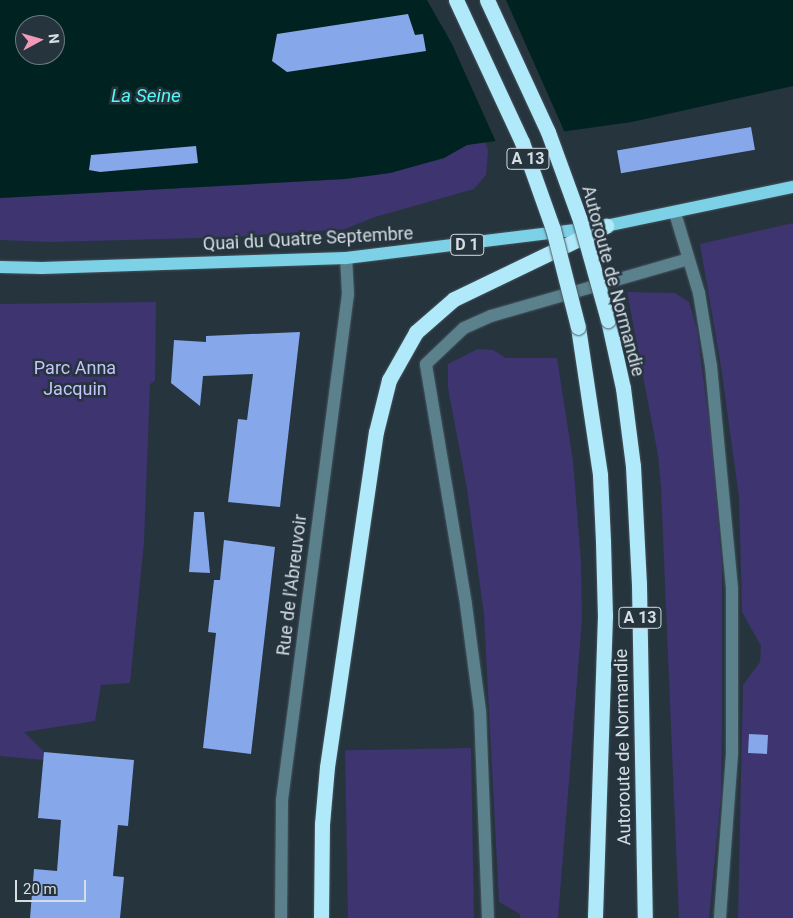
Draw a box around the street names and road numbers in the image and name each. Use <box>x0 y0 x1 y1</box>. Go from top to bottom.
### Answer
road number: A 13 <box>506 146 550 172</box>
street label: Autoroute de Normandie <box>577 183 649 379</box>
street label: Quai du Quatre Septembre <box>202 223 414 255</box>
road number: D 1 <box>450 232 484 258</box>
street label: Rue de l'Abreuvoir <box>273 513 311 657</box>
road number: A 13 <box>618 604 662 632</box>
street label: Autoroute de Normandie <box>610 649 636 845</box>

